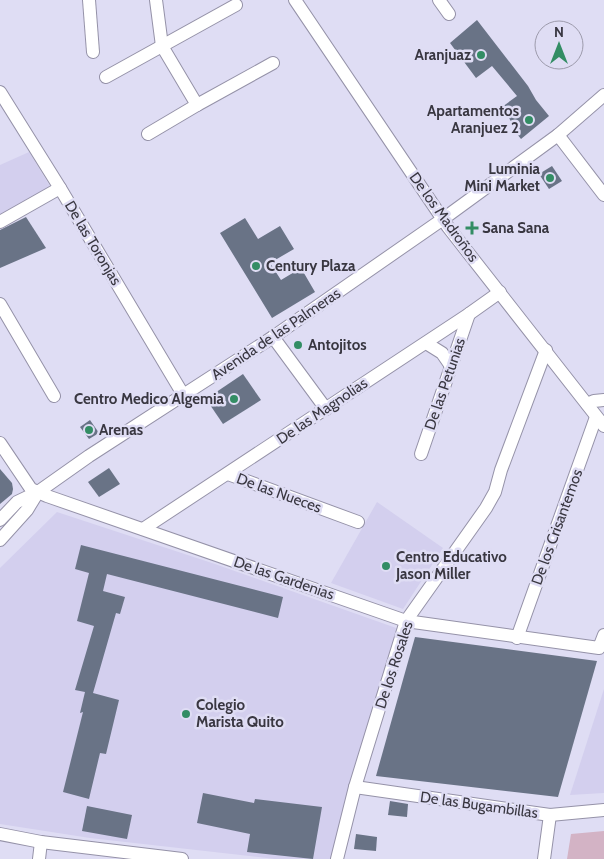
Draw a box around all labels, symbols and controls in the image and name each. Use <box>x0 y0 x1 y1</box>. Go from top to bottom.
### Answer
north arrow <box>534 20 584 70</box>
text: N <box>554 23 564 41</box>
place label: Aranjuaz <box>415 46 471 64</box>
marker: Aranjuaz <box>475 49 487 61</box>
place label: Apartamentos Aranjuez 2 <box>427 102 519 137</box>
marker: Apartamentos Aranjuez 2 <box>523 114 535 126</box>
place label: Luminia Mini Market <box>464 160 541 195</box>
street label: De los Madroños <box>405 169 483 265</box>
marker: Luminia Mini Market <box>544 172 556 184</box>
street label: De las Toronjas <box>61 198 125 288</box>
place label: Sana Sana <box>482 219 550 237</box>
marker: Sana Sana <box>466 222 478 234</box>
place label: Century Plaza <box>266 257 356 275</box>
marker: Century Plaza <box>250 260 262 272</box>
street label: Avenida de las Palmeras <box>208 284 344 384</box>
place label: Antojitos <box>308 336 367 354</box>
street label: De las Petunias <box>421 336 469 432</box>
marker: Antojitos <box>292 339 304 351</box>
street label: De las Magnolias <box>273 374 371 448</box>
place label: Centro Medico Algemia <box>74 390 225 408</box>
marker: Centro Medico Algemia <box>228 393 240 405</box>
place label: Arenas <box>99 421 143 439</box>
marker: Arenas <box>83 424 95 436</box>
street label: De los Crisantemos <box>528 467 586 587</box>
street label: De las Nueces <box>234 469 324 517</box>
place label: Centro Educativo Jason Miller <box>395 548 507 583</box>
street label: De las Gardenias <box>231 552 337 604</box>
marker: Centro Educativo Jason Miller <box>380 560 392 572</box>
street label: De los Rosales <box>371 619 417 711</box>
place label: Colegio Marista Quito <box>196 696 284 731</box>
marker: Colegio Marista Quito <box>180 708 192 720</box>
street label: De las Bugambillas <box>419 788 539 822</box>

